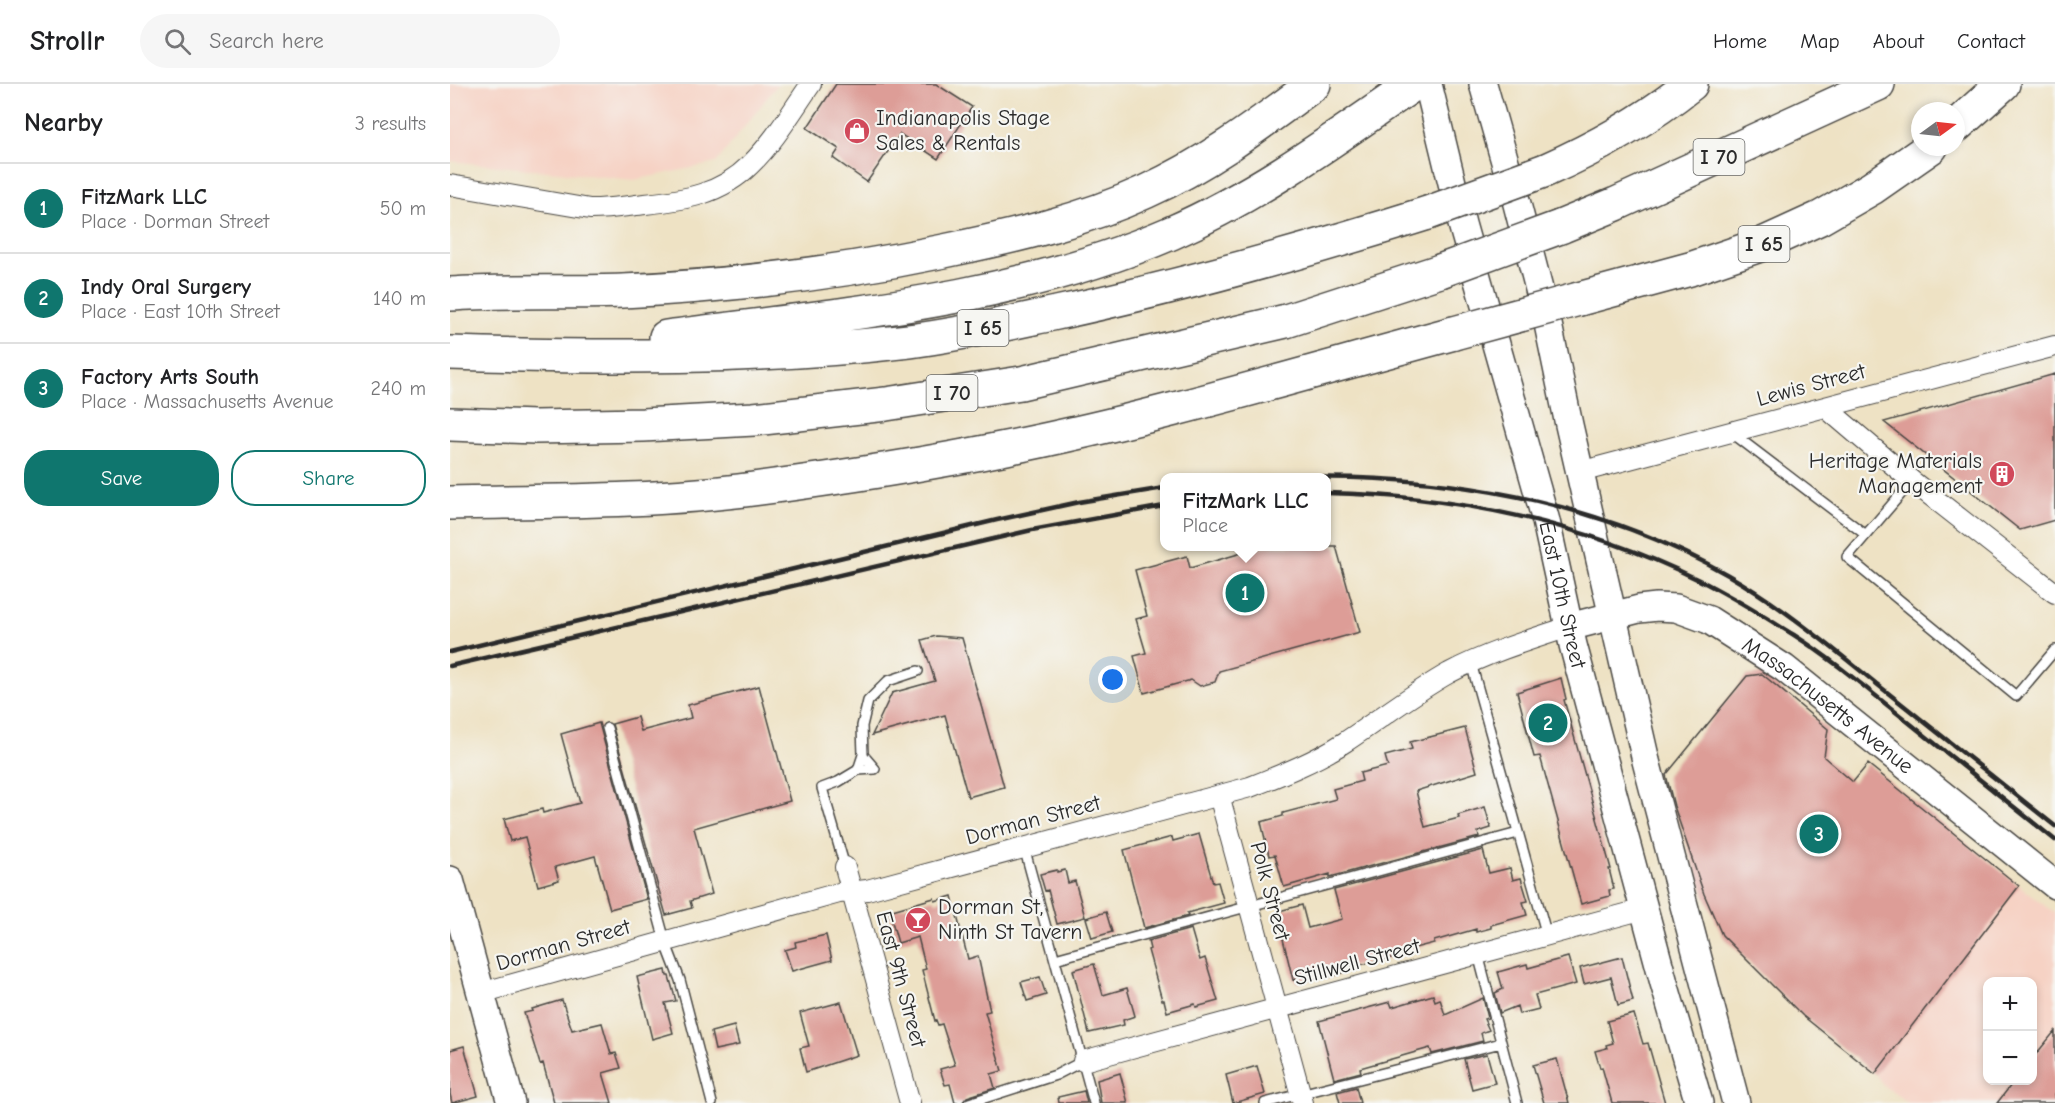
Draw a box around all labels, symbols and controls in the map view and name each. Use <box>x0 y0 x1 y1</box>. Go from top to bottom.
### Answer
search box <box>140 14 560 68</box>
text: Strollr <box>30 25 104 57</box>
icon: search <box>161 25 194 58</box>
text: Search here <box>209 28 324 54</box>
text: Home <box>1713 29 1767 53</box>
text: Map <box>1800 29 1840 53</box>
text: About <box>1873 29 1924 53</box>
text: Contact <box>1957 29 2025 53</box>
north arrow <box>1911 102 1965 156</box>
place label: Indianapolis Stage Sales & Rentals <box>876 105 1050 156</box>
text: Nearby <box>24 108 103 138</box>
text: 3 results <box>355 112 426 135</box>
shop icon: Indianapolis Stage Sales & Rentals <box>842 116 872 146</box>
road number: I 70 <box>1694 139 1744 175</box>
text: FitzMark LLC <box>81 184 207 210</box>
text: 1 <box>40 197 47 220</box>
text: 50 m <box>380 197 426 220</box>
text: Place · Dorman Street <box>81 210 269 233</box>
road number: I 65 <box>1738 226 1790 262</box>
text: Indy Oral Surgery <box>81 274 251 300</box>
text: 2 <box>39 287 48 310</box>
text: 140 m <box>373 287 426 310</box>
text: Place · East 10th Street <box>81 300 280 323</box>
road number: I 65 <box>958 310 1008 346</box>
street label: Lewis Street <box>1754 358 1869 412</box>
text: Factory Arts South <box>81 364 259 390</box>
road number: I 70 <box>926 375 978 411</box>
text: 3 <box>39 377 48 400</box>
text: 240 m <box>371 377 426 400</box>
text: Place · Massachusetts Avenue <box>81 390 334 413</box>
place label: Heritage Materials Management <box>1809 448 1983 499</box>
button: Save <box>24 450 219 506</box>
button: Share <box>231 450 426 506</box>
building icon: Heritage Materials Management <box>1987 459 2017 489</box>
popup <box>1160 473 1331 551</box>
text: FitzMark LLC <box>1182 488 1309 514</box>
text: Place <box>1182 514 1228 537</box>
street label: East 10th Street <box>1533 518 1592 672</box>
pin: 1 <box>1226 570 1264 616</box>
street label: Massachusetts Avenue <box>1737 632 1919 779</box>
your location <box>1098 665 1127 694</box>
pin: 2 <box>1528 700 1568 746</box>
street label: Dorman Street <box>963 789 1104 850</box>
pin: 3 <box>1800 812 1838 856</box>
street label: Polk Street <box>1244 839 1296 944</box>
place label: Dorman St, Ninth St Tavern <box>938 894 1082 945</box>
bar icon: Dorman St, Ninth St Tavern <box>903 905 933 935</box>
street label: East 9th Street <box>870 908 932 1050</box>
street label: Dorman Street <box>493 913 634 977</box>
street label: Stillwell Street <box>1291 933 1423 991</box>
map controls <box>1983 977 2037 1085</box>
button: + <box>1983 977 2037 1031</box>
button: − <box>1983 1031 2037 1085</box>

